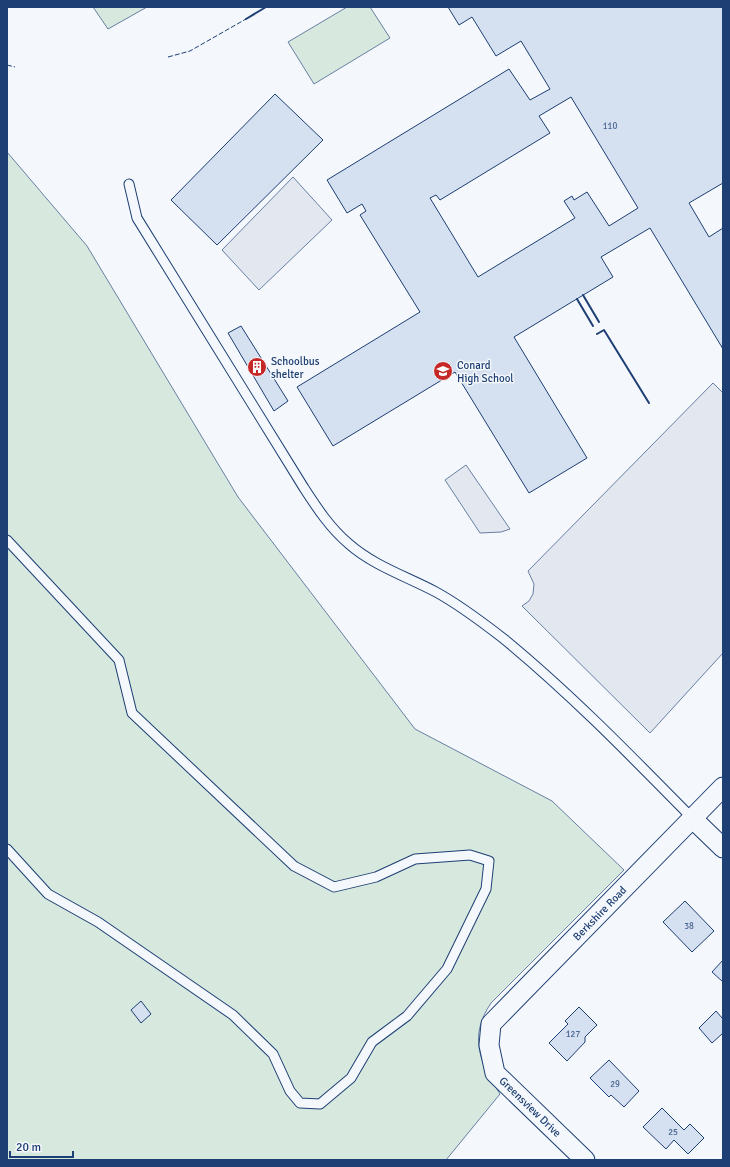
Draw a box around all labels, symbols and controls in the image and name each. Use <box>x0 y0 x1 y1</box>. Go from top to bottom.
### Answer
house number: 110 <box>603 121 617 132</box>
place label: Schoolbus shelter <box>271 355 320 381</box>
building icon: Schoolbus shelter <box>246 356 268 378</box>
place label: Conard High School <box>457 359 514 385</box>
school or university icon: Conard High School <box>432 360 454 382</box>
street label: Berkshire Road <box>570 883 629 943</box>
house number: 38 <box>684 921 694 932</box>
house number: 127 <box>566 1029 580 1040</box>
street label: Greensview Drive <box>496 1074 564 1140</box>
house number: 29 <box>610 1079 620 1090</box>
house number: 25 <box>668 1127 678 1138</box>
scale bar <box>10 1133 73 1159</box>
text: 20 m <box>16 1140 41 1155</box>

